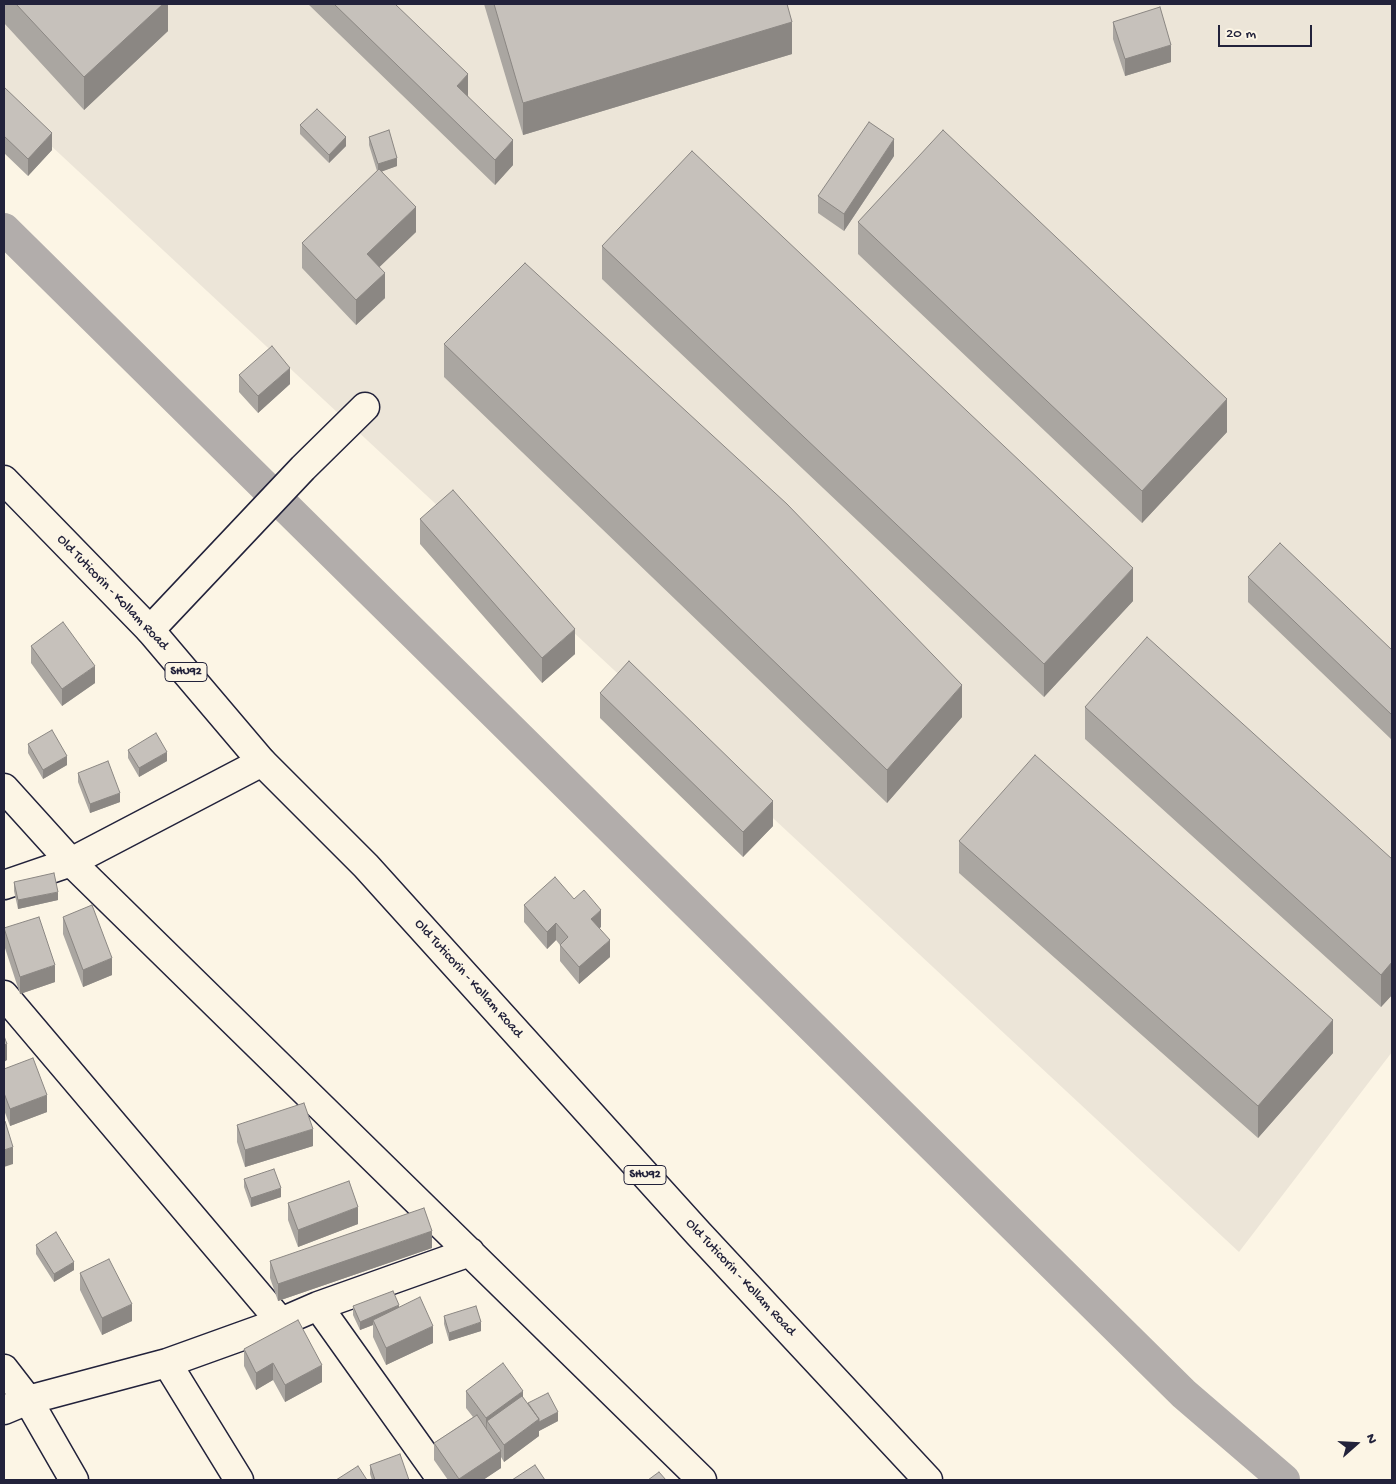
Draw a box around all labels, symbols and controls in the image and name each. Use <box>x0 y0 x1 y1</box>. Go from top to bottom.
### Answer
scale bar <box>1221 15 1315 47</box>
text: 20 m <box>1226 25 1256 43</box>
street label: Old Tuticorin - Kollam Road <box>52 532 172 654</box>
road number: SHU92 <box>165 662 207 682</box>
street label: Old Tuticorin - Kollam Road <box>410 916 526 1042</box>
road number: SHU92 <box>624 1166 666 1184</box>
street label: Old Tuticorin - Kollam Road <box>681 1216 799 1340</box>
north arrow <box>1331 1419 1381 1469</box>
text: N <box>1361 1432 1380 1446</box>

